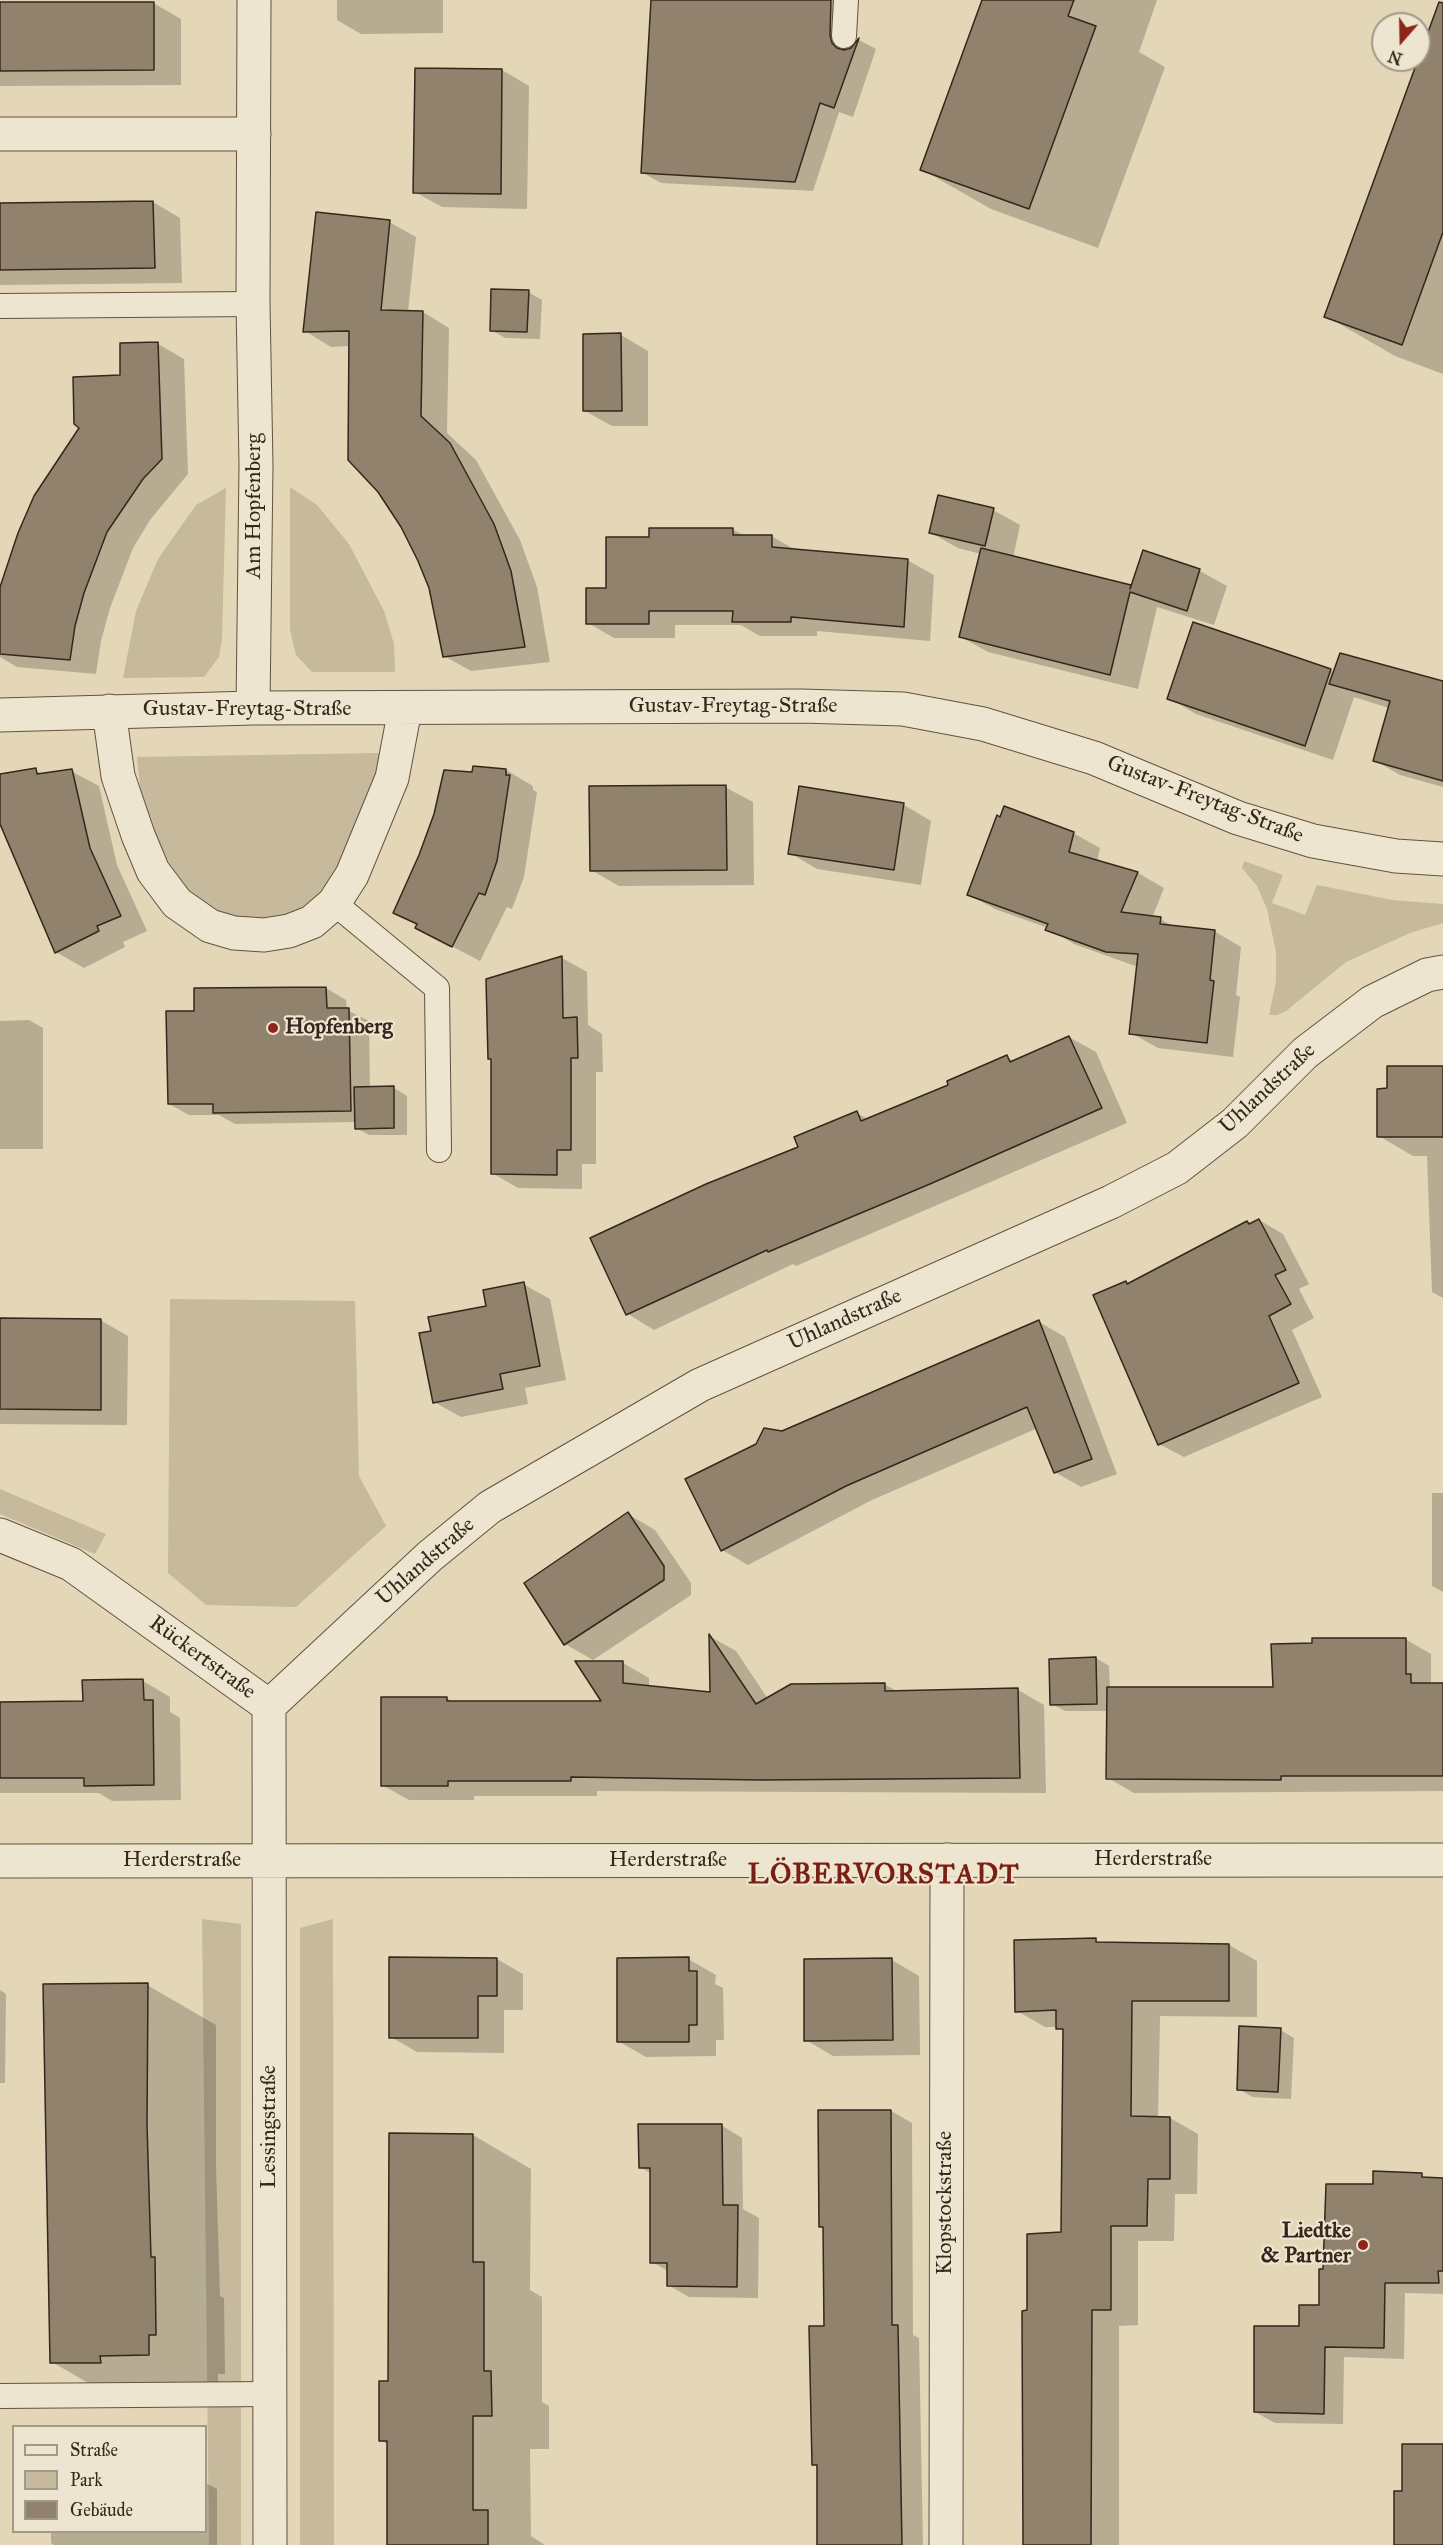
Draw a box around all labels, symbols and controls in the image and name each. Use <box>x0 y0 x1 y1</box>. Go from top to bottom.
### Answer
north arrow <box>1371 12 1431 72</box>
text: N <box>1386 46 1405 69</box>
street label: Am Hopfenberg <box>242 433 268 579</box>
street label: Gustav-Freytag-Straße <box>629 694 837 720</box>
street label: Gustav-Freytag-Straße <box>143 697 351 723</box>
street label: Gustav-Freytag-Straße <box>1103 750 1307 850</box>
place label: Hopfenberg <box>285 1015 392 1041</box>
marker: Hopfenberg <box>266 1021 280 1035</box>
street label: Uhlandstraße <box>1214 1038 1322 1140</box>
street label: Uhlandstraße <box>784 1283 906 1357</box>
street label: Uhlandstraße <box>371 1512 481 1612</box>
street label: Rückertstraße <box>144 1610 260 1706</box>
street label: Herderstraße <box>1094 1847 1212 1873</box>
street label: Herderstraße <box>123 1848 241 1874</box>
street label: Herderstraße <box>609 1848 727 1874</box>
district label: LÖBERVORSTADT <box>748 1859 1020 1893</box>
street label: Lessingstraße <box>257 2065 283 2189</box>
street label: Klopstockstraße <box>933 2131 959 2275</box>
place label: Liedtke & Partner <box>1261 2219 1351 2270</box>
marker: Liedtke & Partner <box>1356 2238 1370 2252</box>
legend <box>12 2425 207 2533</box>
text: Straße <box>70 2439 118 2461</box>
text: Park <box>70 2469 103 2491</box>
text: Gebäude <box>70 2499 133 2521</box>

